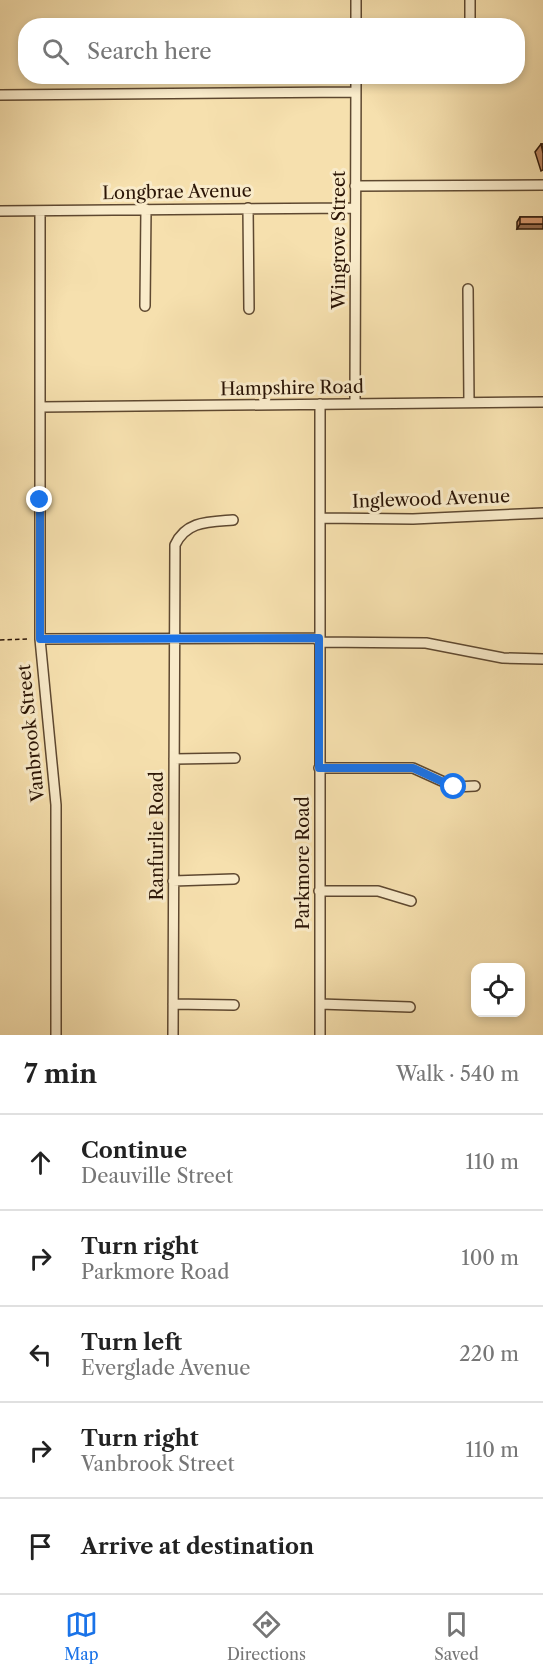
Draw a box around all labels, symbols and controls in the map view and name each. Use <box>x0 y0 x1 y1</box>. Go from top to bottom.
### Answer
search box <box>18 18 525 84</box>
icon: search <box>39 35 72 68</box>
text: Search here <box>87 38 212 65</box>
street label: Wingrove Street <box>328 170 350 310</box>
street label: Longbrae Avenue <box>102 180 252 204</box>
street label: Hampshire Road <box>220 376 364 400</box>
street label: Inglewood Avenue <box>352 485 510 513</box>
route end <box>26 486 52 512</box>
street label: Vanbrook Street <box>13 662 49 804</box>
street label: Ranfurlie Road <box>146 771 168 901</box>
route start <box>440 773 466 799</box>
street label: Parkmore Road <box>292 796 314 930</box>
map controls <box>471 963 525 1017</box>
button: locate <box>471 963 525 1017</box>
text: 7 min <box>24 1058 97 1090</box>
text: Walk · 540 m <box>396 1062 519 1086</box>
text: Continue <box>81 1137 187 1164</box>
icon: ahead <box>24 1146 57 1179</box>
text: 110 m <box>466 1150 519 1174</box>
text: Deauville Street <box>81 1164 233 1188</box>
text: Turn right <box>81 1233 199 1260</box>
icon: right <box>24 1242 57 1275</box>
text: 100 m <box>461 1246 519 1270</box>
text: Parkmore Road <box>81 1260 229 1284</box>
text: Turn left <box>81 1329 182 1356</box>
icon: left <box>24 1338 57 1371</box>
text: 220 m <box>459 1342 519 1366</box>
text: Everglade Avenue <box>81 1356 251 1380</box>
text: Turn right <box>81 1425 199 1452</box>
icon: right <box>24 1434 57 1467</box>
text: 110 m <box>466 1438 519 1462</box>
text: Vanbrook Street <box>81 1452 235 1476</box>
icon: arrive <box>24 1530 57 1563</box>
text: Arrive at destination <box>81 1533 314 1560</box>
tab: Map <box>64 1608 99 1664</box>
tab: Directions <box>227 1608 306 1664</box>
tab: Saved <box>434 1608 479 1664</box>

